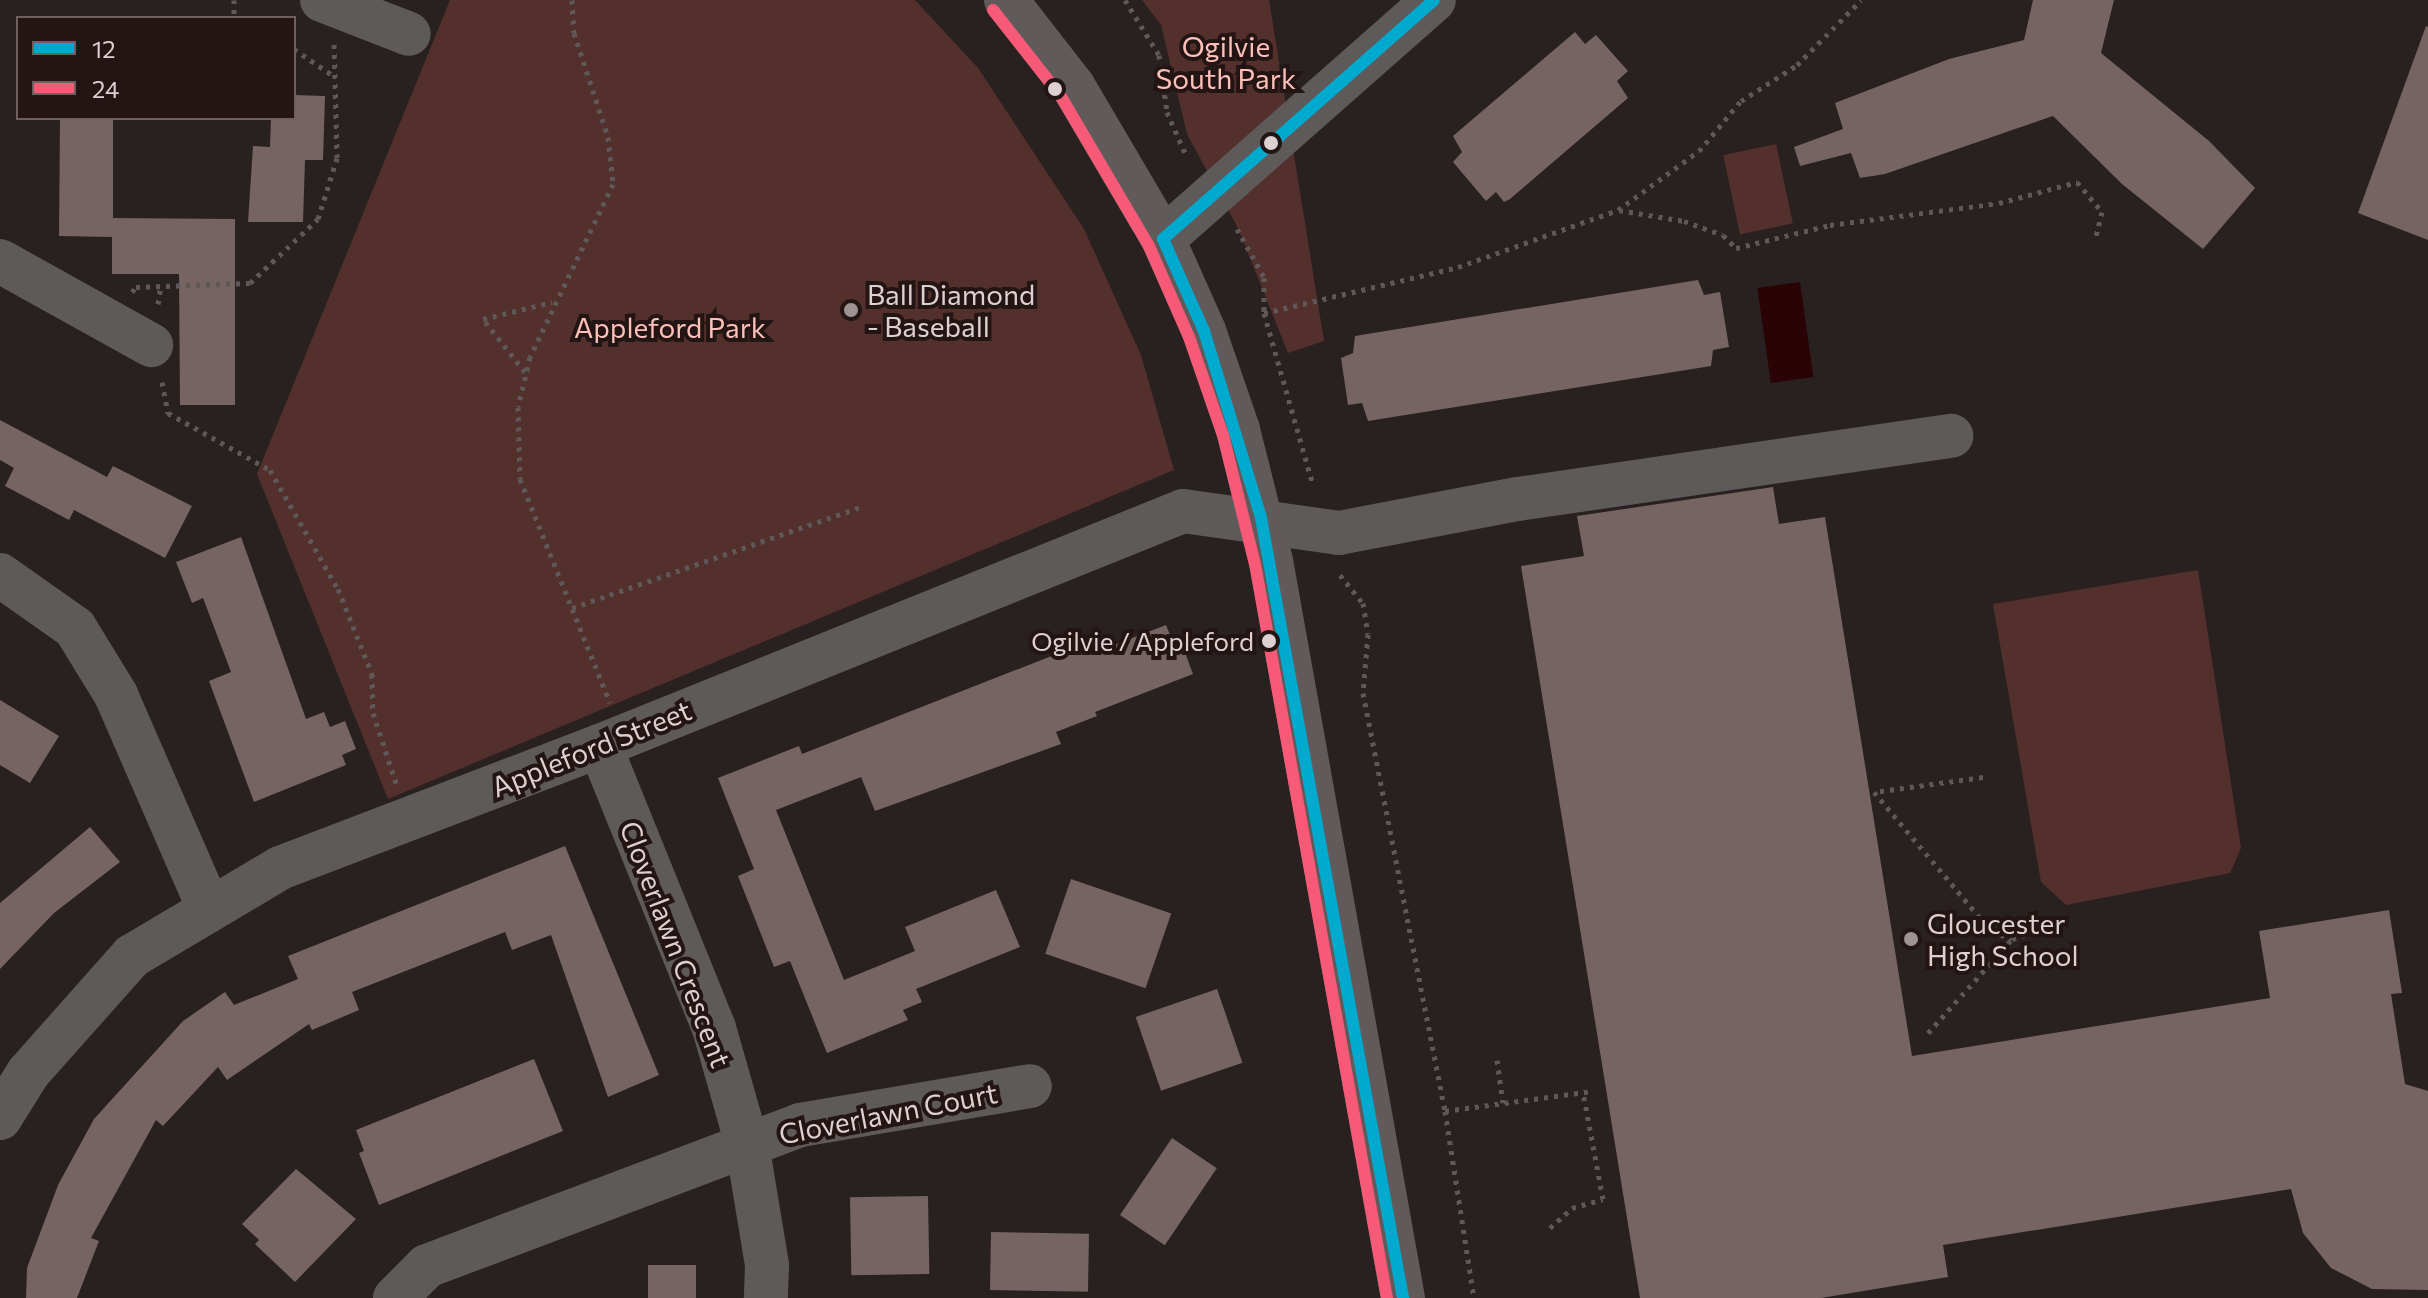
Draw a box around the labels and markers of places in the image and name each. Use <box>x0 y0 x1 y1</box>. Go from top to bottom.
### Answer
unlabelled marker <box>1047 81 1063 97</box>
unlabelled marker <box>1263 135 1279 151</box>
place label: Ball Diamond - Baseball <box>867 277 1035 343</box>
marker: Ball Diamond - Baseball <box>842 301 860 319</box>
place label: Ogilvie / Appleford <box>1031 625 1254 657</box>
marker: Ogilvie / Appleford <box>1261 633 1277 649</box>
place label: Gloucester High School <box>1927 906 2079 972</box>
marker: Gloucester High School <box>1902 930 1920 948</box>

